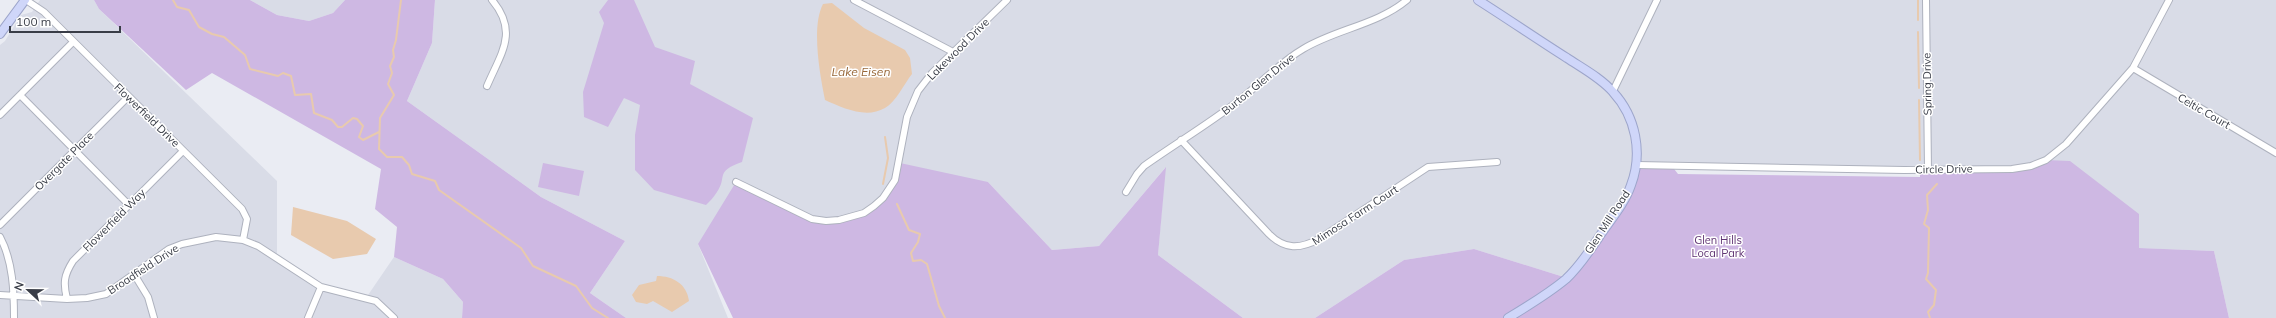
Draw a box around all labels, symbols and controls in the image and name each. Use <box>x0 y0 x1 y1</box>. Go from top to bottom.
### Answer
scale bar <box>10 8 120 34</box>
text: 100 m <box>16 14 51 29</box>
street label: Lakewood Drive <box>924 15 992 83</box>
street label: Burton Glen Drive <box>1219 50 1297 118</box>
street label: Spring Drive <box>1919 53 1935 115</box>
water label: Lake Eisen <box>832 64 890 79</box>
street label: Flowerfield Drive <box>111 80 183 150</box>
street label: Celtic Court <box>2175 90 2233 132</box>
street label: Overgate Place <box>32 129 96 193</box>
street label: Circle Drive <box>1915 161 1973 177</box>
street label: Mimosa Farm Court <box>1309 182 1401 248</box>
street label: Flowerfield Way <box>80 186 148 254</box>
street label: Glen Mill Road <box>1581 188 1633 256</box>
park label: Glen Hills Local Park <box>1692 233 1745 260</box>
street label: Broadfield Drive <box>105 241 181 297</box>
north arrow <box>8 270 48 310</box>
text: N <box>11 280 27 293</box>

